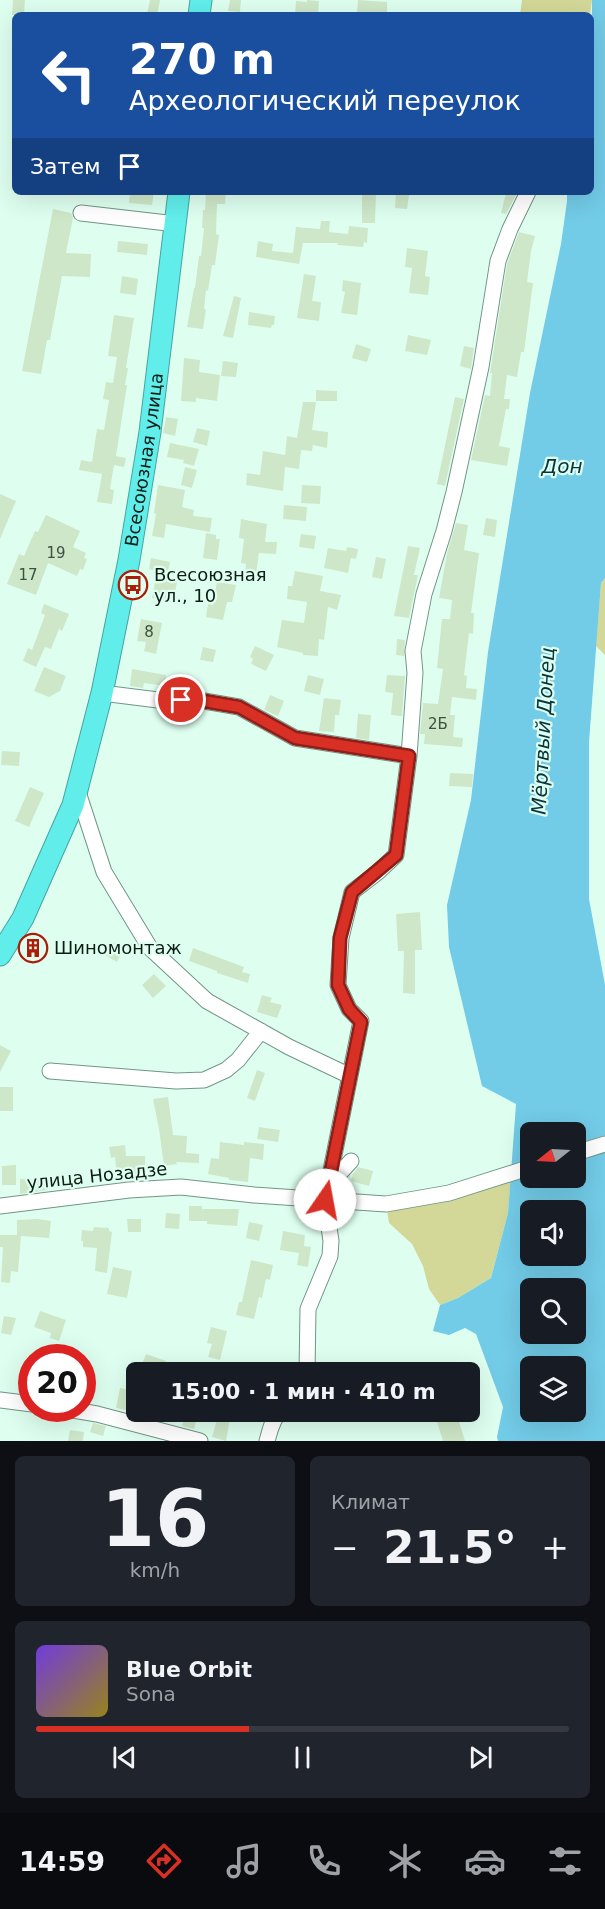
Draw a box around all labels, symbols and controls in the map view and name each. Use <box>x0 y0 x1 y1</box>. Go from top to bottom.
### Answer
text: 270 m <box>129 35 275 84</box>
icon: left <box>30 36 108 114</box>
text: Археологический переулок <box>129 85 521 116</box>
icon: arrive <box>113 150 146 183</box>
text: Затем <box>30 154 101 179</box>
street label: Всесоюзная улица <box>120 372 167 548</box>
water label: Дон <box>541 454 582 478</box>
house number: 19 <box>46 544 66 562</box>
place label: Всесоюзная ул., 10 <box>154 564 267 606</box>
house number: 17 <box>18 566 38 584</box>
bus stop icon: Всесоюзная ул., 10 <box>117 569 149 601</box>
house number: 8 <box>144 623 154 641</box>
water label: Мёртвый Донец <box>527 647 559 815</box>
pin <box>155 674 206 725</box>
icon: arrive <box>164 683 197 716</box>
house number: 2Б <box>428 715 448 733</box>
building icon: Шиномонтаж <box>17 932 49 964</box>
place label: Шиномонтаж <box>54 937 182 958</box>
north arrow <box>520 1122 586 1188</box>
map controls <box>520 1122 586 1422</box>
street label: улица Нозадзе <box>26 1158 168 1193</box>
position arrow <box>293 1168 357 1232</box>
button: sound <box>520 1200 586 1266</box>
button: search <box>520 1278 586 1344</box>
speed limit sign: 20 <box>18 1344 96 1422</box>
button: layers <box>520 1356 586 1422</box>
text: 15:00 · 1 мин · 410 m <box>170 1379 436 1404</box>
text: 16 <box>101 1474 209 1564</box>
text: Климат <box>331 1490 410 1514</box>
text: 21.5° <box>383 1521 517 1574</box>
text: − <box>331 1528 359 1567</box>
text: + <box>541 1528 569 1567</box>
text: km/h <box>130 1558 180 1582</box>
text: Blue Orbit <box>126 1657 252 1682</box>
text: Sona <box>126 1682 176 1706</box>
icon: previous <box>108 1741 141 1774</box>
icon: pause <box>286 1741 319 1774</box>
icon: next <box>464 1741 497 1774</box>
icon: directions <box>143 1840 185 1882</box>
icon: music <box>223 1840 265 1882</box>
icon: phone <box>303 1840 345 1882</box>
icon: climate <box>384 1840 426 1882</box>
icon: car <box>464 1840 506 1882</box>
icon: filters <box>544 1840 586 1882</box>
text: 14:59 <box>19 1846 105 1877</box>

